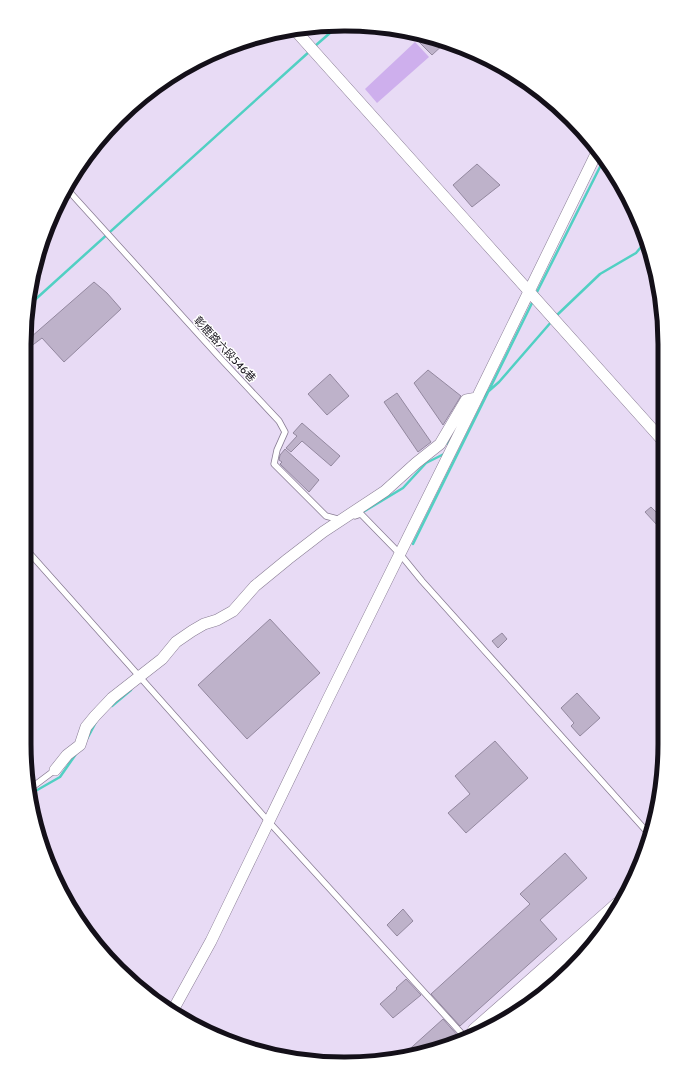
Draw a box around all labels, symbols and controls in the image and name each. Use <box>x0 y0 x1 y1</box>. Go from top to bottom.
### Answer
street label: 彰鹿路六段546巷 <box>191 313 259 385</box>

